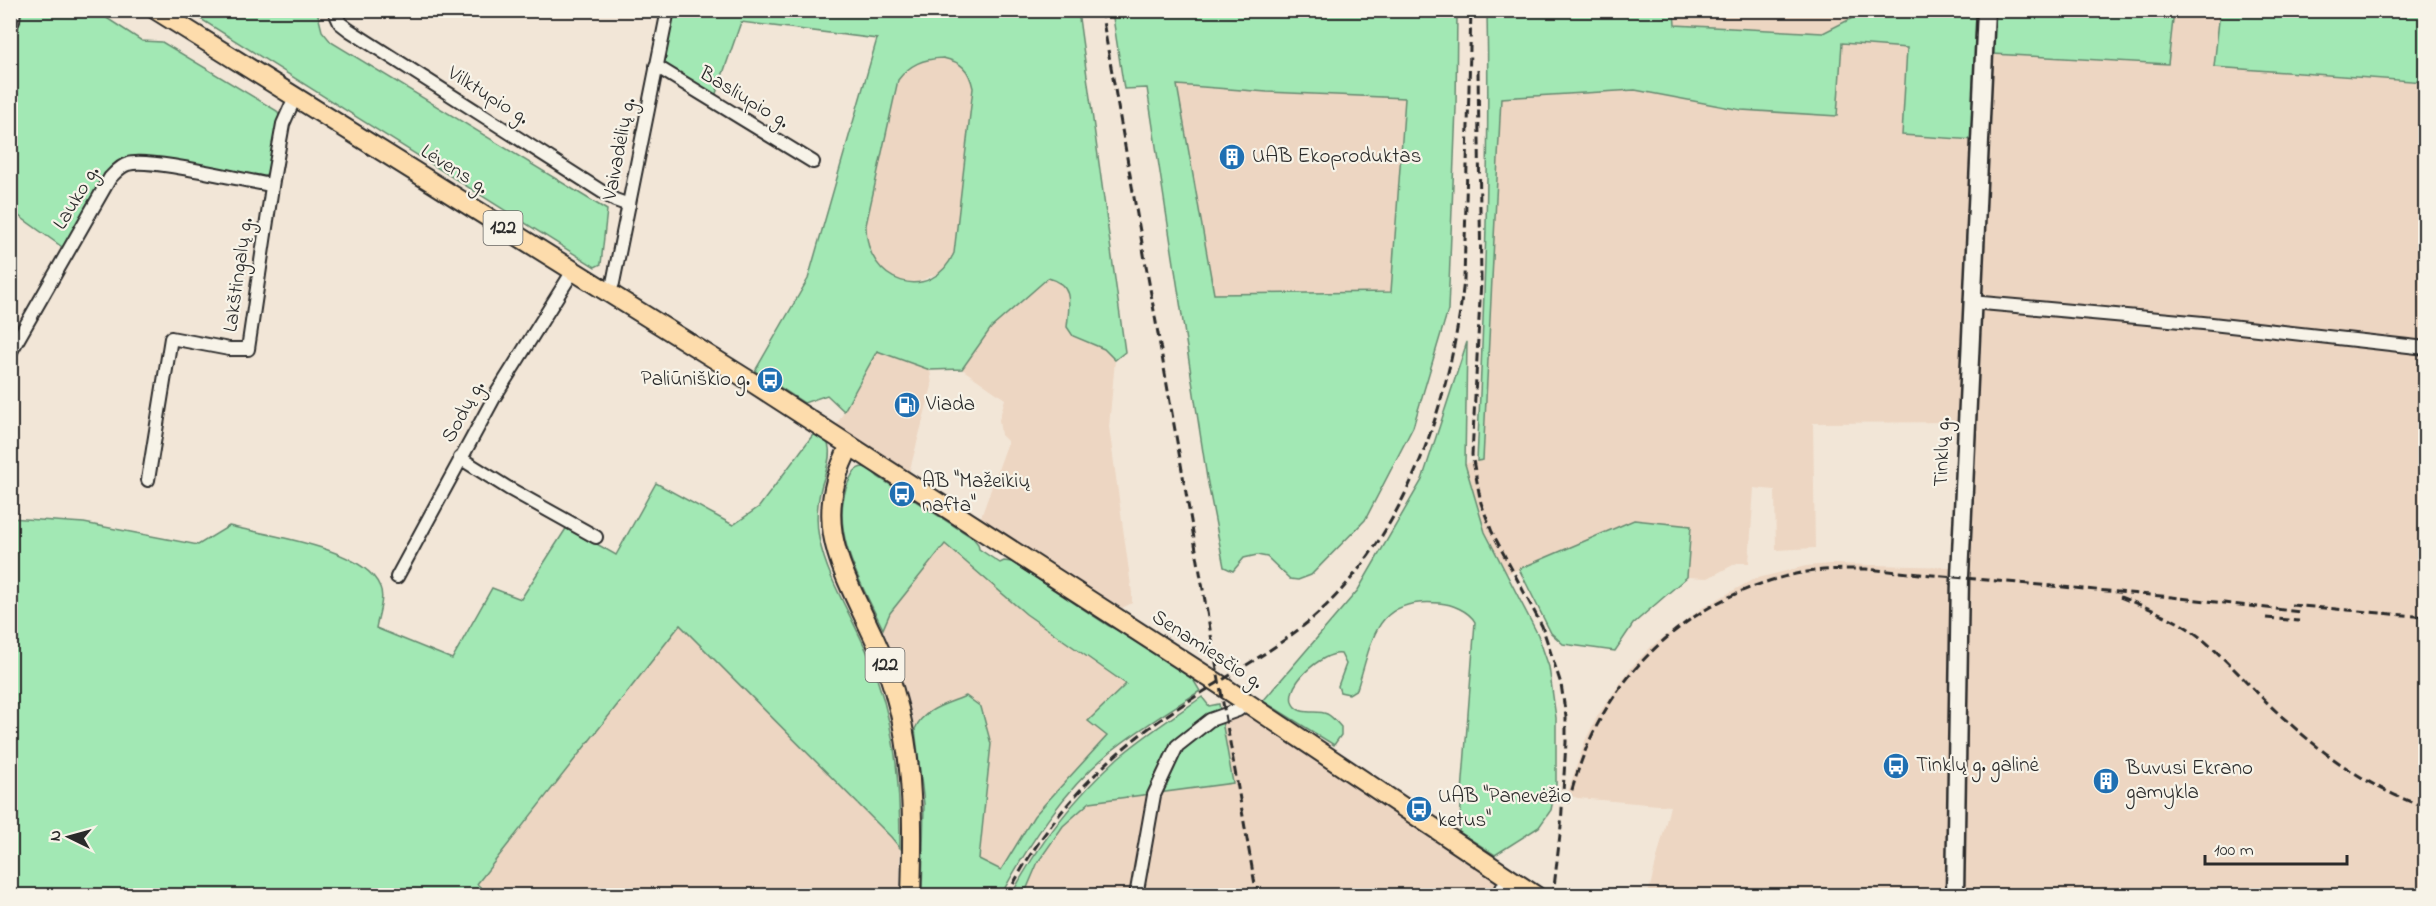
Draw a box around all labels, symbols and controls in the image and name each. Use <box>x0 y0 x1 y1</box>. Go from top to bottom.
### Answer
street label: Vilktupio g. <box>439 58 535 135</box>
street label: Basliupio g. <box>691 59 795 138</box>
street label: Vaivadėlių g. <box>595 95 647 204</box>
street label: Lėvens g. <box>413 137 494 204</box>
building icon: UAB Ekoproduktas <box>1217 142 1247 172</box>
place label: UAB Ekoproduktas <box>1252 142 1421 172</box>
street label: Lauko g. <box>46 160 110 237</box>
road number: 122 <box>484 211 522 245</box>
street label: Lakštingalų g. <box>216 216 264 335</box>
place label: Paliūniškio g. <box>641 365 750 397</box>
bus stop icon: Paliūniškio g. <box>755 365 785 395</box>
street label: Sodų g. <box>435 375 495 450</box>
fuel station icon: Viada <box>892 390 922 420</box>
place label: Viada <box>925 390 975 420</box>
street label: Tinklų g. <box>1927 417 1961 487</box>
place label: AB "Mažeikių nafta" <box>922 467 1030 521</box>
bus stop icon: AB "Mažeikių nafta" <box>887 479 917 509</box>
street label: Senamiesčio g. <box>1144 603 1269 699</box>
road number: 122 <box>866 648 904 682</box>
bus stop icon: Tinklų g. galinė <box>1881 751 1911 781</box>
place label: Tinklų g. galinė <box>1916 751 2040 783</box>
place label: Buvusi Ekrano gamykla <box>2125 754 2253 810</box>
building icon: Buvusi Ekrano gamykla <box>2091 766 2121 796</box>
place label: UAB "Panevėžio ketus" <box>1438 782 1572 836</box>
bus stop icon: UAB "Panevėžio ketus" <box>1404 794 1434 824</box>
north arrow <box>39 807 99 867</box>
scale bar <box>2205 828 2348 866</box>
text: N <box>44 829 68 842</box>
text: 100 m <box>2214 838 2254 864</box>

